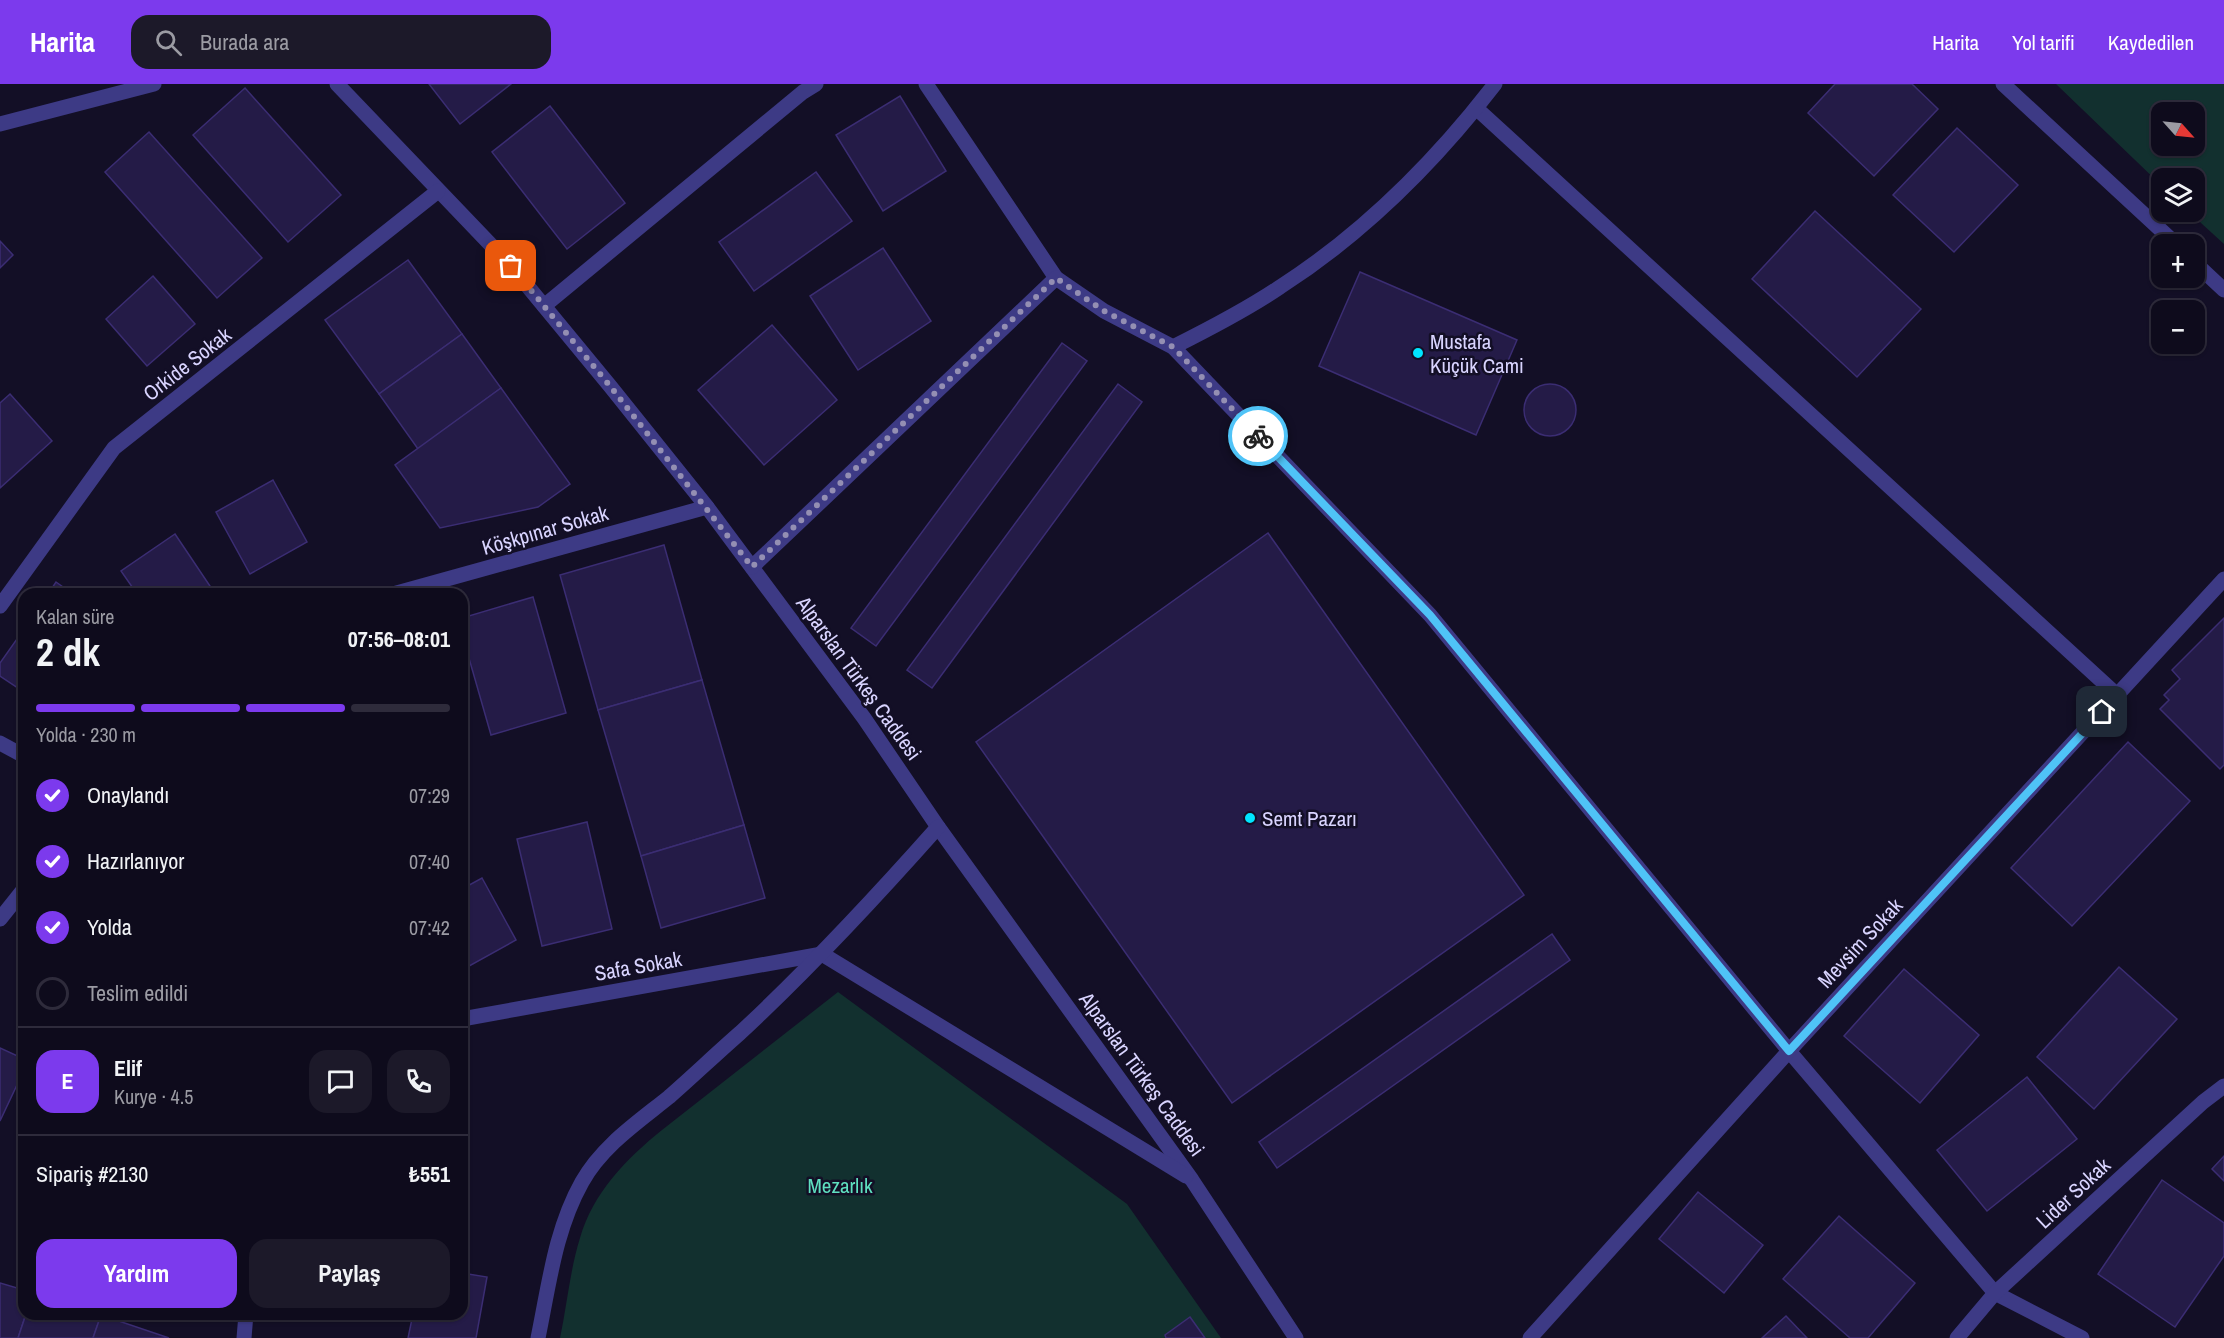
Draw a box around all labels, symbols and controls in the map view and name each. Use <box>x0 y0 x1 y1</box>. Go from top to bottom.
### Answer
search box <box>131 15 551 69</box>
text: Harita <box>30 23 95 61</box>
icon: search <box>152 26 185 59</box>
text: Burada ara <box>200 27 289 57</box>
text: Harita <box>1932 28 1979 57</box>
text: Yol tarifi <box>2012 28 2075 57</box>
text: Kaydedilen <box>2108 28 2194 57</box>
north arrow <box>2151 102 2205 156</box>
map controls <box>2151 102 2205 354</box>
button: layers <box>2151 168 2205 222</box>
button: + <box>2151 234 2205 288</box>
pin <box>485 240 536 291</box>
icon: bag <box>494 249 527 282</box>
button: − <box>2151 300 2205 354</box>
street label: Orkide Sokak <box>137 320 237 408</box>
place label: Mustafa Küçük Cami <box>1430 327 1524 380</box>
marker: Mustafa Küçük Cami <box>1411 346 1425 360</box>
courier <box>1228 406 1288 466</box>
icon: bike <box>1242 420 1275 453</box>
street label: Köşkpınar Sokak <box>478 498 612 562</box>
street label: Alparslan Türkeş Caddesi <box>789 589 928 766</box>
text: Kalan süre <box>36 603 114 630</box>
text: 07:56–08:01 <box>348 624 450 654</box>
text: 2 dk <box>36 626 100 678</box>
pin <box>2076 686 2127 737</box>
icon: home <box>2085 695 2118 728</box>
text: Yolda · 230 m <box>36 721 136 748</box>
icon: check <box>36 779 69 812</box>
text: Onaylandı <box>87 780 169 810</box>
text: 07:29 <box>409 782 450 809</box>
place label: Semt Pazarı <box>1262 804 1357 833</box>
marker: Semt Pazarı <box>1243 811 1257 825</box>
icon: check <box>36 845 69 878</box>
text: Hazırlanıyor <box>87 846 184 876</box>
text: 07:40 <box>409 848 450 875</box>
street label: Mevsim Sokak <box>1811 892 1909 994</box>
icon: check <box>36 911 69 944</box>
text: Yolda <box>87 912 132 942</box>
text: 07:42 <box>409 914 450 941</box>
street label: Safa Sokak <box>592 944 684 988</box>
text: Teslim edildi <box>87 978 188 1008</box>
street label: Alparslan Türkeş Caddesi <box>1072 985 1211 1162</box>
button: chat <box>309 1050 372 1113</box>
button: phone <box>387 1050 450 1113</box>
text: Elif <box>114 1053 142 1083</box>
text: E <box>61 1066 74 1096</box>
text: Kurye · 4.5 <box>114 1083 193 1110</box>
street label: Lider Sokak <box>2030 1151 2117 1235</box>
text: Sipariş #2130 <box>36 1159 148 1189</box>
text: ₺551 <box>409 1159 450 1189</box>
park label: Mezarlık <box>807 1171 873 1200</box>
button: Yardım <box>36 1239 237 1308</box>
button: Paylaş <box>249 1239 450 1308</box>

